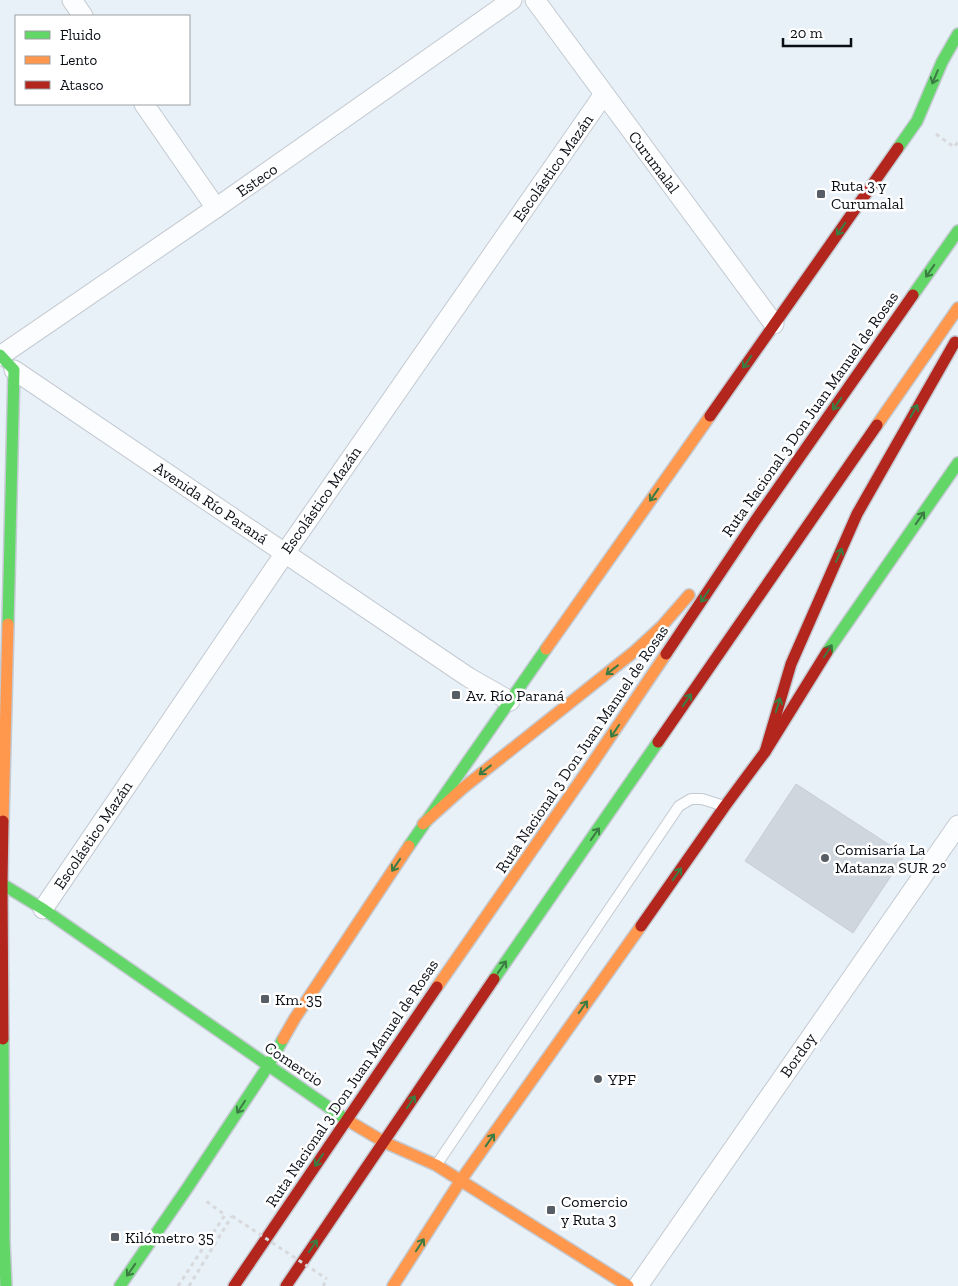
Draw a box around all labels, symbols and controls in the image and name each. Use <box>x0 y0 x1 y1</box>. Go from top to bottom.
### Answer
legend <box>15 15 190 105</box>
scale bar <box>783 15 850 47</box>
text: 20 m <box>790 24 823 42</box>
text: Fluido <box>60 26 101 44</box>
text: Lento <box>60 51 97 69</box>
one-way arrow <box>930 69 940 84</box>
text: Atasco <box>60 76 104 94</box>
street label: Escolástico Mazán <box>509 110 598 225</box>
street label: Curumalal <box>625 127 683 197</box>
street label: Esteco <box>233 159 281 201</box>
place label: Ruta 3 y Curumalal <box>831 176 904 213</box>
marker: Ruta 3 y Curumalal <box>815 188 827 200</box>
one-way arrow <box>836 222 846 236</box>
one-way arrow <box>925 264 935 278</box>
street label: Ruta Nacional 3 Don Juan Manuel de Rosas <box>718 288 902 540</box>
one-way arrow <box>742 355 752 369</box>
one-way arrow <box>832 397 842 411</box>
one-way arrow <box>910 404 920 418</box>
street label: Escolástico Mazán <box>277 442 366 557</box>
street label: Avenida Río Paraná <box>150 458 272 548</box>
one-way arrow <box>649 488 659 502</box>
one-way arrow <box>915 511 925 525</box>
one-way arrow <box>834 548 844 563</box>
one-way arrow <box>700 588 710 602</box>
street label: Ruta Nacional 3 Don Juan Manuel de Rosas <box>492 621 672 877</box>
one-way arrow <box>823 645 833 659</box>
one-way arrow <box>606 664 619 675</box>
place label: Av. Río Paraná <box>466 686 565 705</box>
marker: Av. Río Paraná <box>450 689 462 701</box>
one-way arrow <box>682 693 692 707</box>
one-way arrow <box>774 697 784 713</box>
one-way arrow <box>610 723 620 737</box>
one-way arrow <box>478 765 491 776</box>
street label: Escolástico Mazán <box>50 776 137 893</box>
one-way arrow <box>590 827 600 841</box>
place label: Comisaría La Matanza SUR 2° <box>835 840 946 877</box>
marker: Comisaría La Matanza SUR 2° <box>819 852 831 864</box>
one-way arrow <box>391 858 402 872</box>
one-way arrow <box>672 867 682 881</box>
street label: Ruta Nacional 3 Don Juan Manuel de Rosas <box>262 955 442 1211</box>
one-way arrow <box>497 960 507 974</box>
place label: Km. 35 <box>275 990 322 1009</box>
marker: Km. 35 <box>259 993 271 1005</box>
one-way arrow <box>578 1000 588 1014</box>
street label: Bordoy <box>776 1029 820 1081</box>
street label: Comercio <box>261 1037 327 1091</box>
place label: YPF <box>607 1070 636 1089</box>
marker: YPF <box>592 1073 604 1085</box>
one-way arrow <box>406 1095 416 1109</box>
one-way arrow <box>236 1099 246 1113</box>
one-way arrow <box>485 1133 495 1147</box>
one-way arrow <box>314 1153 325 1167</box>
place label: Comercio y Ruta 3 <box>561 1192 628 1229</box>
marker: Comercio y Ruta 3 <box>545 1204 557 1216</box>
place label: Kilómetro 35 <box>125 1228 214 1247</box>
marker: Kilómetro 35 <box>109 1231 121 1243</box>
one-way arrow <box>414 1238 425 1252</box>
one-way arrow <box>308 1239 318 1253</box>
one-way arrow <box>126 1263 136 1277</box>

